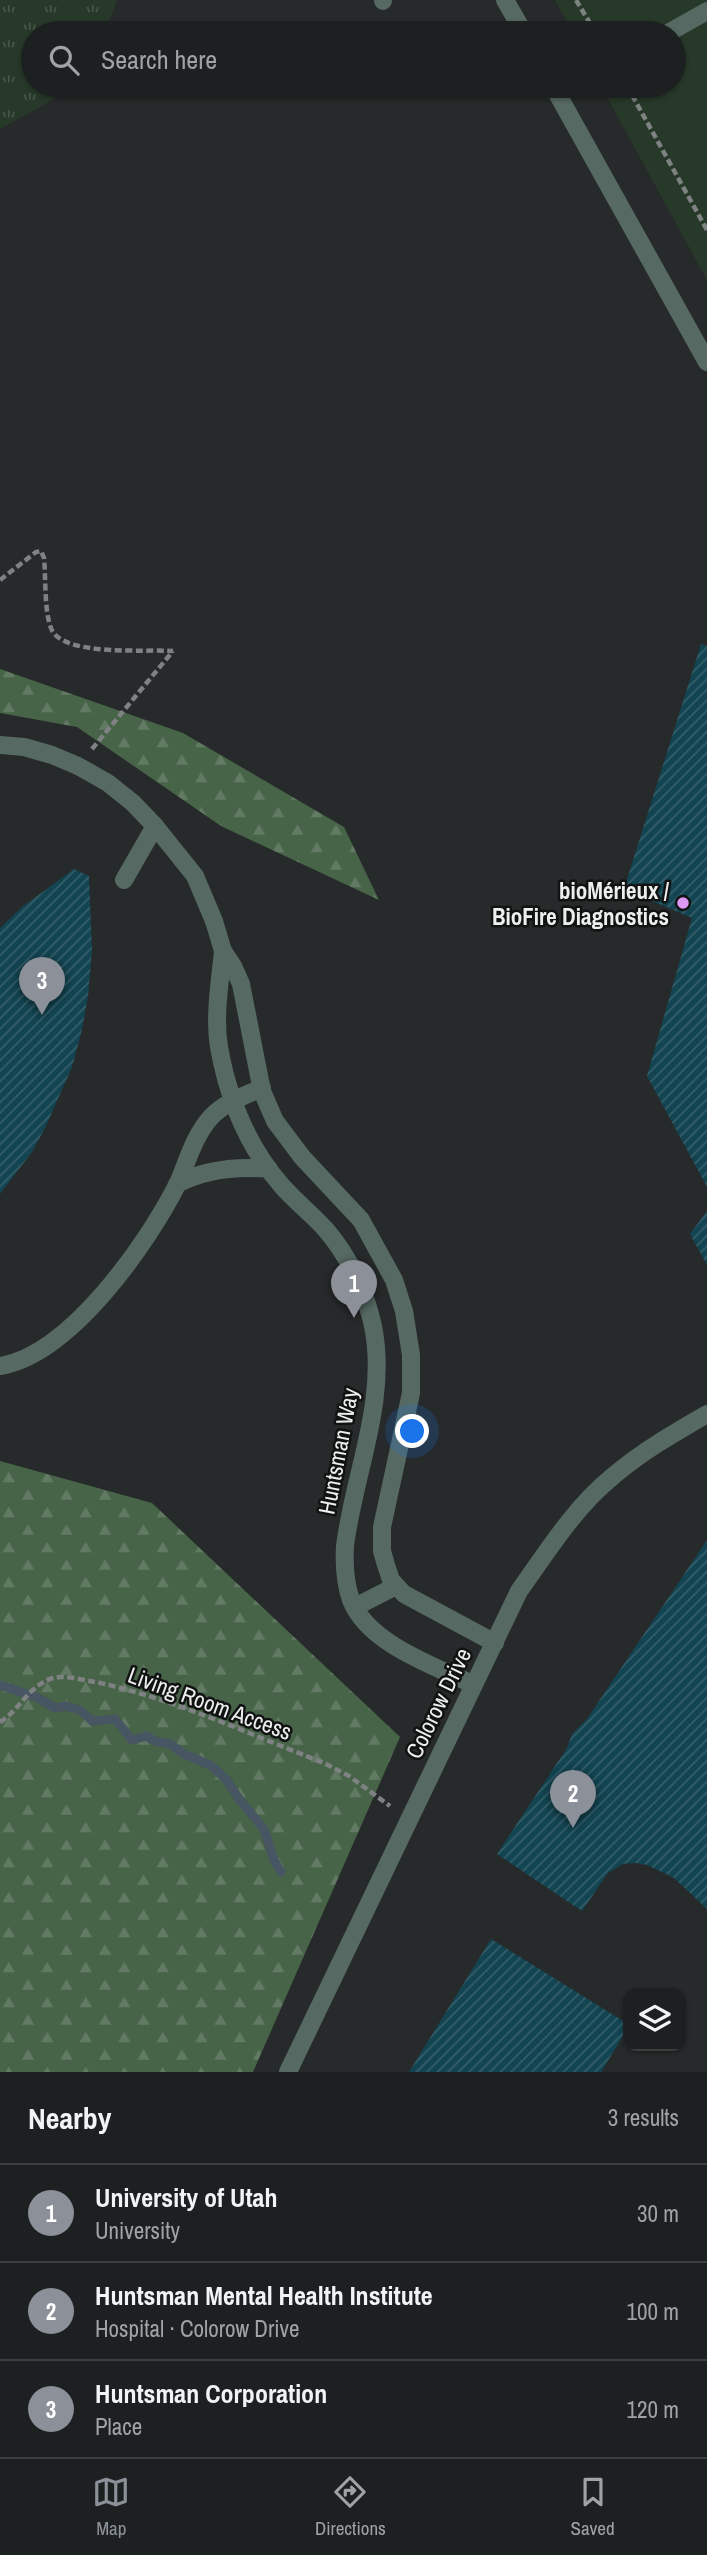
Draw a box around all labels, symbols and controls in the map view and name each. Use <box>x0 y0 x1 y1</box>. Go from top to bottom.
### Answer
search box <box>21 21 686 98</box>
icon: search <box>45 41 83 79</box>
text: Search here <box>101 42 217 77</box>
place label: bioMérieux / BioFire Diagnostics <box>492 875 670 932</box>
marker: bioMérieux / BioFire Diagnostics <box>675 895 691 911</box>
pin: 3 <box>19 957 65 1015</box>
pin: 1 <box>331 1260 377 1318</box>
street label: Huntsman Way <box>311 1385 366 1517</box>
your location <box>395 1414 429 1448</box>
street label: Colorow Drive <box>398 1643 478 1763</box>
street label: Living Room Access <box>124 1659 296 1747</box>
pin: 2 <box>550 1770 596 1828</box>
map controls <box>623 1988 686 2051</box>
button: layers <box>623 1988 686 2051</box>
text: Nearby <box>28 2098 111 2138</box>
text: 3 results <box>608 2102 679 2133</box>
text: University of Utah <box>95 2180 277 2215</box>
text: 1 <box>46 2198 56 2229</box>
text: 30 m <box>637 2198 679 2229</box>
text: University <box>95 2215 180 2246</box>
text: Huntsman Mental Health Institute <box>95 2278 433 2313</box>
text: 2 <box>46 2296 56 2327</box>
text: 100 m <box>627 2296 679 2327</box>
text: Hospital · Colorow Drive <box>95 2313 299 2344</box>
text: Huntsman Corporation <box>95 2376 327 2411</box>
text: 3 <box>46 2394 56 2425</box>
text: 120 m <box>627 2394 679 2425</box>
text: Place <box>95 2411 142 2442</box>
tab: Map <box>92 2473 130 2541</box>
tab: Directions <box>315 2473 386 2541</box>
tab: Saved <box>571 2473 615 2541</box>

